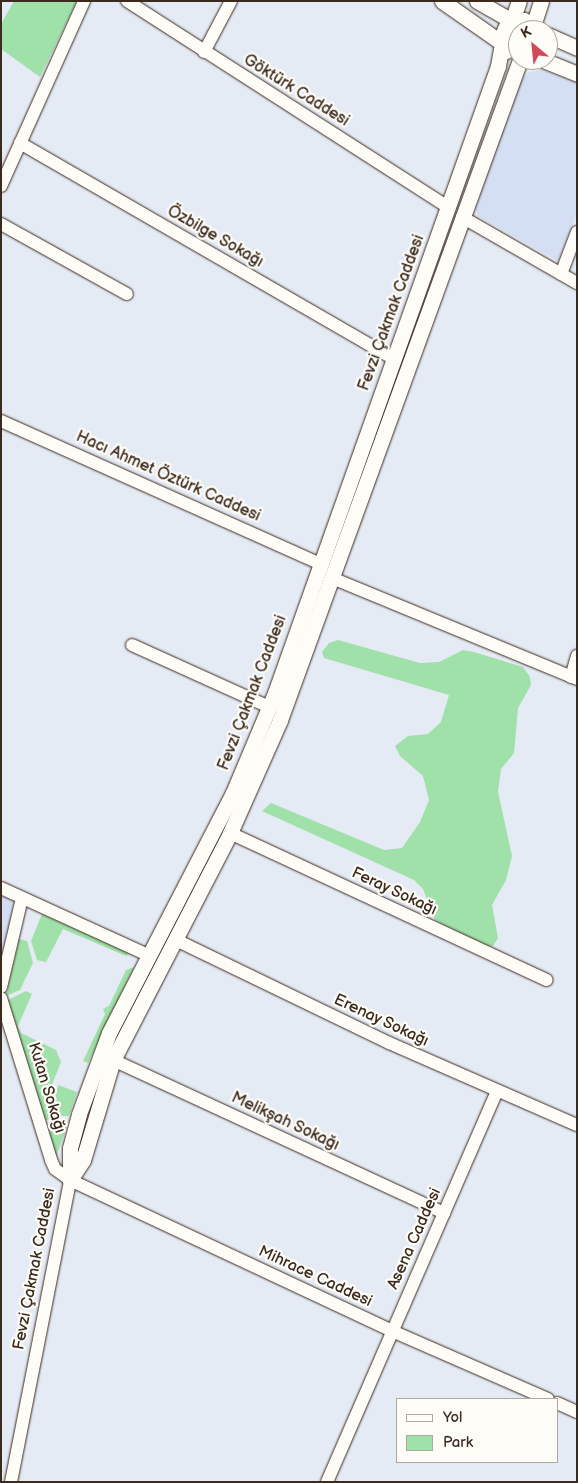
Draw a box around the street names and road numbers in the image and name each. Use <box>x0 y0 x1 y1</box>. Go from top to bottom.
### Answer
street label: Göktürk Caddesi <box>240 51 352 131</box>
street label: Özbilge Sokağı <box>163 202 267 272</box>
street label: Fevzi Çakmak Caddesi <box>355 232 429 394</box>
street label: Hacı Ahmet Öztürk Caddesi <box>73 428 263 526</box>
street label: Fevzi Çakmak Caddesi <box>215 613 291 773</box>
street label: Feray Sokağı <box>348 864 440 920</box>
street label: Erenay Sokağı <box>330 990 432 1052</box>
street label: Kutan Sokağı <box>23 1040 69 1136</box>
street label: Melikşah Sokağı <box>228 1089 342 1155</box>
street label: Asena Caddesi <box>384 1185 446 1293</box>
street label: Fevzi Çakmak Caddesi <box>10 1186 60 1352</box>
street label: Mihrace Caddesi <box>255 1242 375 1312</box>

